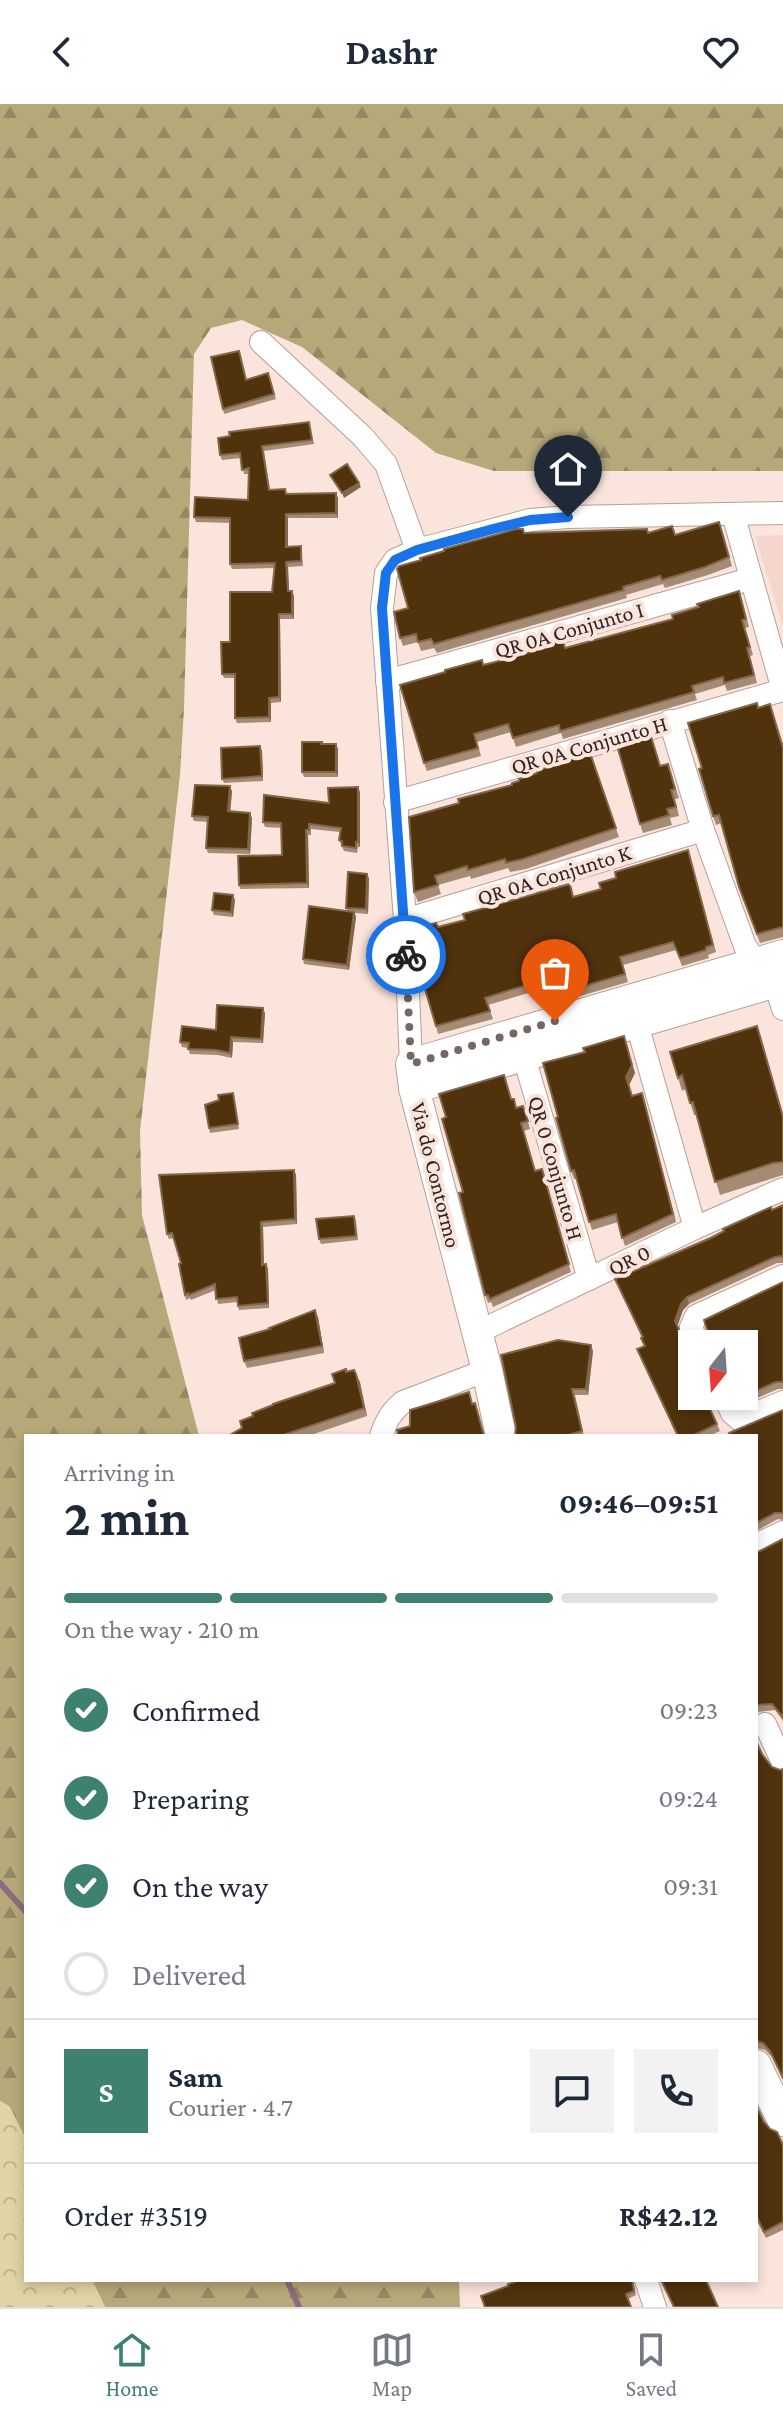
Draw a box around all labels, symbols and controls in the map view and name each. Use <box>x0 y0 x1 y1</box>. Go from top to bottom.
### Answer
icon: back <box>40 30 84 74</box>
icon: heart <box>699 30 743 74</box>
text: Dashr <box>345 32 438 72</box>
pin <box>534 435 602 517</box>
icon: home <box>546 447 590 491</box>
street label: QR 0A Conjunto I <box>492 597 646 663</box>
street label: QR 0A Conjunto H <box>508 711 670 779</box>
street label: QR 0A Conjunto K <box>474 840 634 910</box>
courier <box>366 915 446 995</box>
icon: bike <box>384 933 428 977</box>
pin <box>521 939 589 1021</box>
icon: bag <box>533 951 577 995</box>
street label: QR 0 Conjunto H <box>523 1093 589 1243</box>
street label: Via do Contormo <box>406 1100 466 1250</box>
street label: QR 0 <box>604 1239 654 1281</box>
north arrow <box>678 1330 758 1410</box>
map controls <box>678 1330 758 1410</box>
text: Arriving in <box>64 1458 175 1487</box>
text: 09:46–09:51 <box>559 1486 718 1519</box>
text: 2 min <box>64 1488 189 1546</box>
text: On the way · 210 m <box>64 1615 259 1644</box>
icon: check <box>64 1688 108 1732</box>
text: Confirmed <box>132 1694 260 1727</box>
text: 09:23 <box>659 1696 718 1725</box>
icon: check <box>64 1776 108 1820</box>
text: Preparing <box>132 1782 249 1815</box>
text: 09:24 <box>658 1784 718 1813</box>
icon: check <box>64 1864 108 1908</box>
text: On the way <box>132 1870 268 1903</box>
text: 09:31 <box>663 1872 718 1901</box>
text: Delivered <box>132 1958 247 1991</box>
button: chat <box>530 2049 614 2133</box>
button: phone <box>634 2049 718 2133</box>
text: Sam <box>168 2060 223 2093</box>
text: S <box>99 2075 114 2108</box>
text: Courier · 4.7 <box>168 2093 293 2122</box>
text: Order #3519 <box>64 2199 208 2232</box>
text: R$42.12 <box>619 2199 718 2232</box>
tab: Home <box>106 2328 158 2401</box>
tab: Map <box>370 2328 414 2401</box>
tab: Saved <box>626 2328 677 2401</box>

